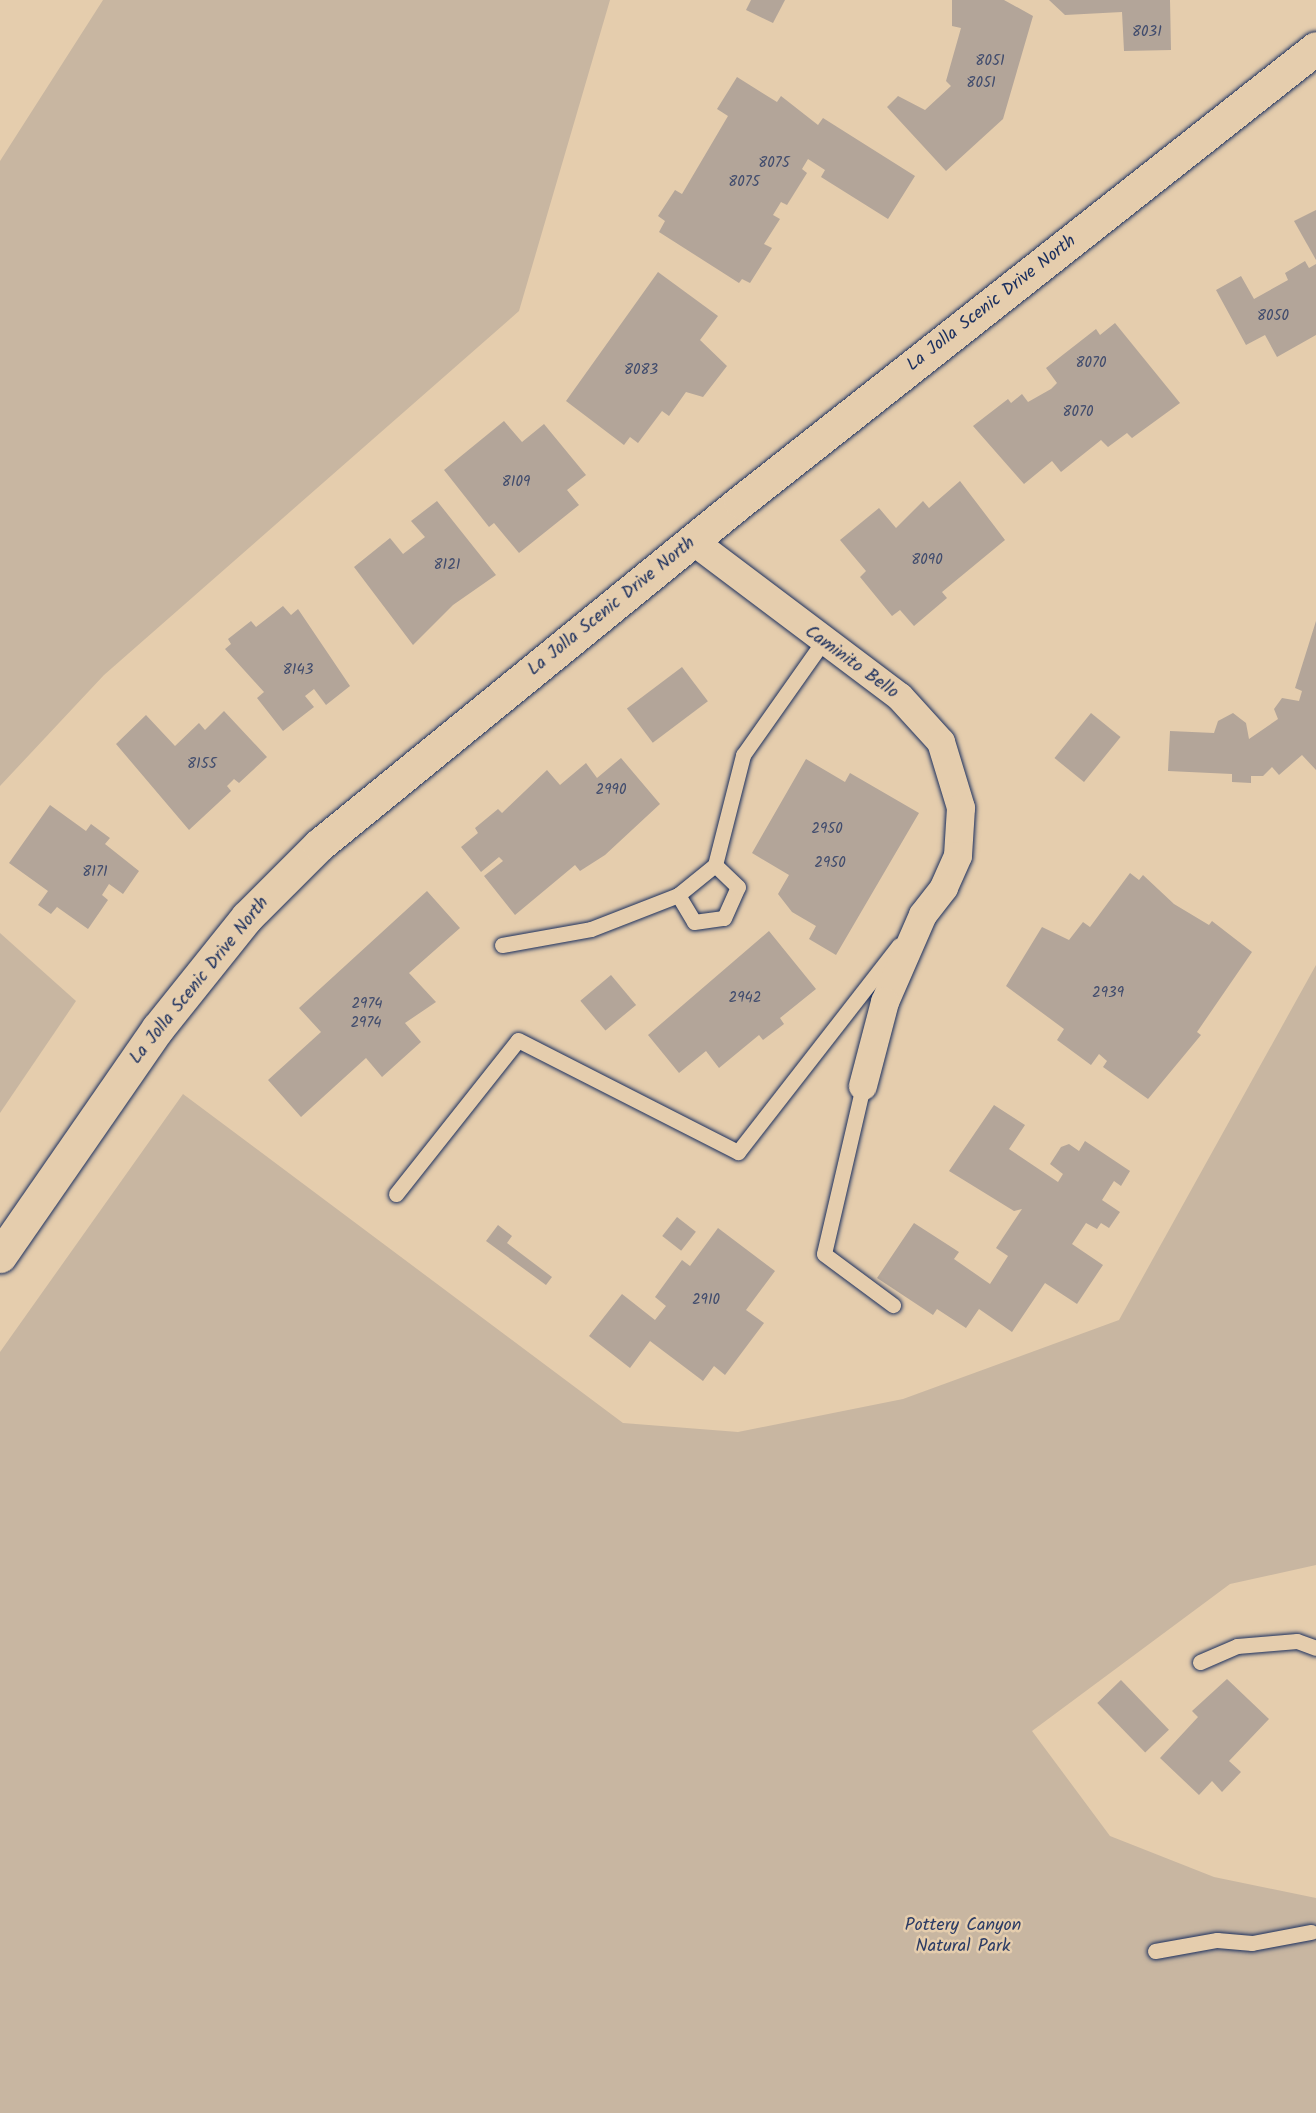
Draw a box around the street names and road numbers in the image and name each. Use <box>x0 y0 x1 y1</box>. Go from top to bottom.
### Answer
street label: La Jolla Scenic Drive North <box>903 231 1081 377</box>
street label: La Jolla Scenic Drive North <box>524 533 700 681</box>
street label: Caminito Bello <box>800 622 902 704</box>
street label: La Jolla Scenic Drive North <box>126 893 274 1069</box>

